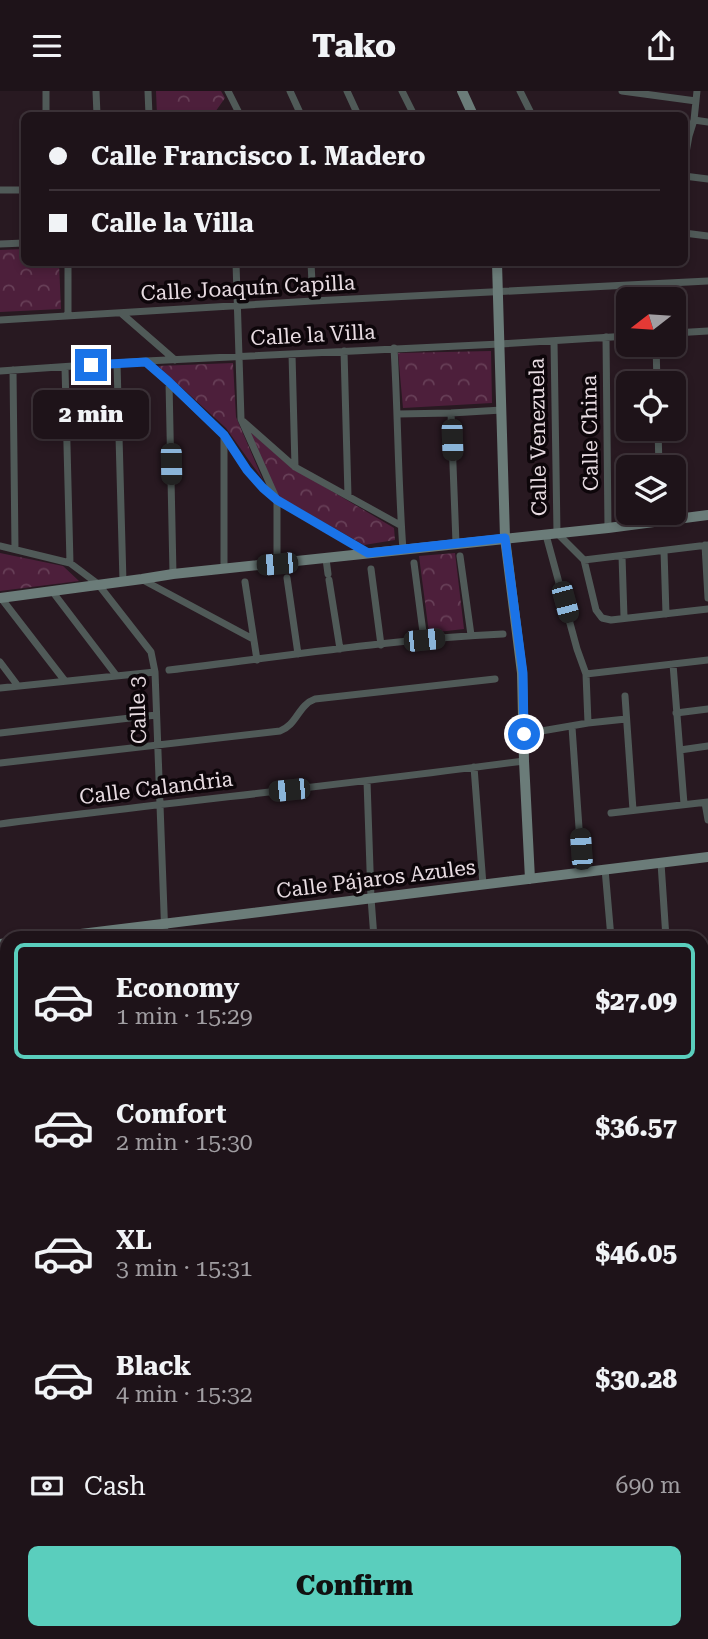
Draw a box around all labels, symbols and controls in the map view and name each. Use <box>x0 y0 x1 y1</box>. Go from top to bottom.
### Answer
icon: menu <box>28 27 66 65</box>
text: Tako <box>312 27 396 65</box>
icon: share <box>642 27 680 65</box>
text: Calle Francisco I. Madero <box>91 141 425 171</box>
text: Calle la Villa <box>91 208 254 238</box>
street label: Calle Joaquín Capilla <box>140 270 357 306</box>
north arrow <box>616 287 686 357</box>
map controls <box>616 287 686 525</box>
street label: Calle la Villa <box>250 320 377 350</box>
route end <box>75 349 107 381</box>
street label: Calle Venezuela <box>525 357 551 516</box>
button: locate <box>616 371 686 441</box>
street label: Calle China <box>577 374 603 491</box>
callout: 2 min <box>33 389 149 439</box>
text: 2 min <box>59 401 123 428</box>
car <box>441 419 464 461</box>
car <box>161 443 182 485</box>
button: layers <box>616 455 686 525</box>
car <box>256 552 299 576</box>
car <box>550 579 581 625</box>
car <box>403 627 446 653</box>
street label: Calle 3 <box>125 676 151 744</box>
route start <box>508 718 540 750</box>
street label: Calle Calandria <box>78 767 235 809</box>
car <box>268 777 311 803</box>
car <box>570 827 593 871</box>
street label: Calle Pájaros Azules <box>275 855 477 903</box>
icon: car <box>32 970 95 1033</box>
text: Economy <box>116 973 239 1003</box>
text: $27.09 <box>596 986 677 1016</box>
text: 1 min · 15:29 <box>116 1003 253 1030</box>
icon: car <box>32 1096 95 1159</box>
text: Comfort <box>116 1099 226 1129</box>
text: $36.57 <box>596 1112 677 1142</box>
text: 2 min · 15:30 <box>116 1129 253 1156</box>
icon: car <box>32 1222 95 1285</box>
text: XL <box>116 1225 152 1255</box>
text: $46.05 <box>596 1238 677 1268</box>
text: 3 min · 15:31 <box>116 1255 253 1282</box>
icon: car <box>32 1348 95 1411</box>
text: Black <box>116 1351 191 1381</box>
text: $30.28 <box>596 1364 677 1394</box>
text: 4 min · 15:32 <box>116 1381 253 1408</box>
icon: cash <box>28 1467 66 1505</box>
text: Cash <box>84 1471 146 1501</box>
text: 690 m <box>616 1472 681 1499</box>
button: Confirm <box>28 1546 681 1626</box>

